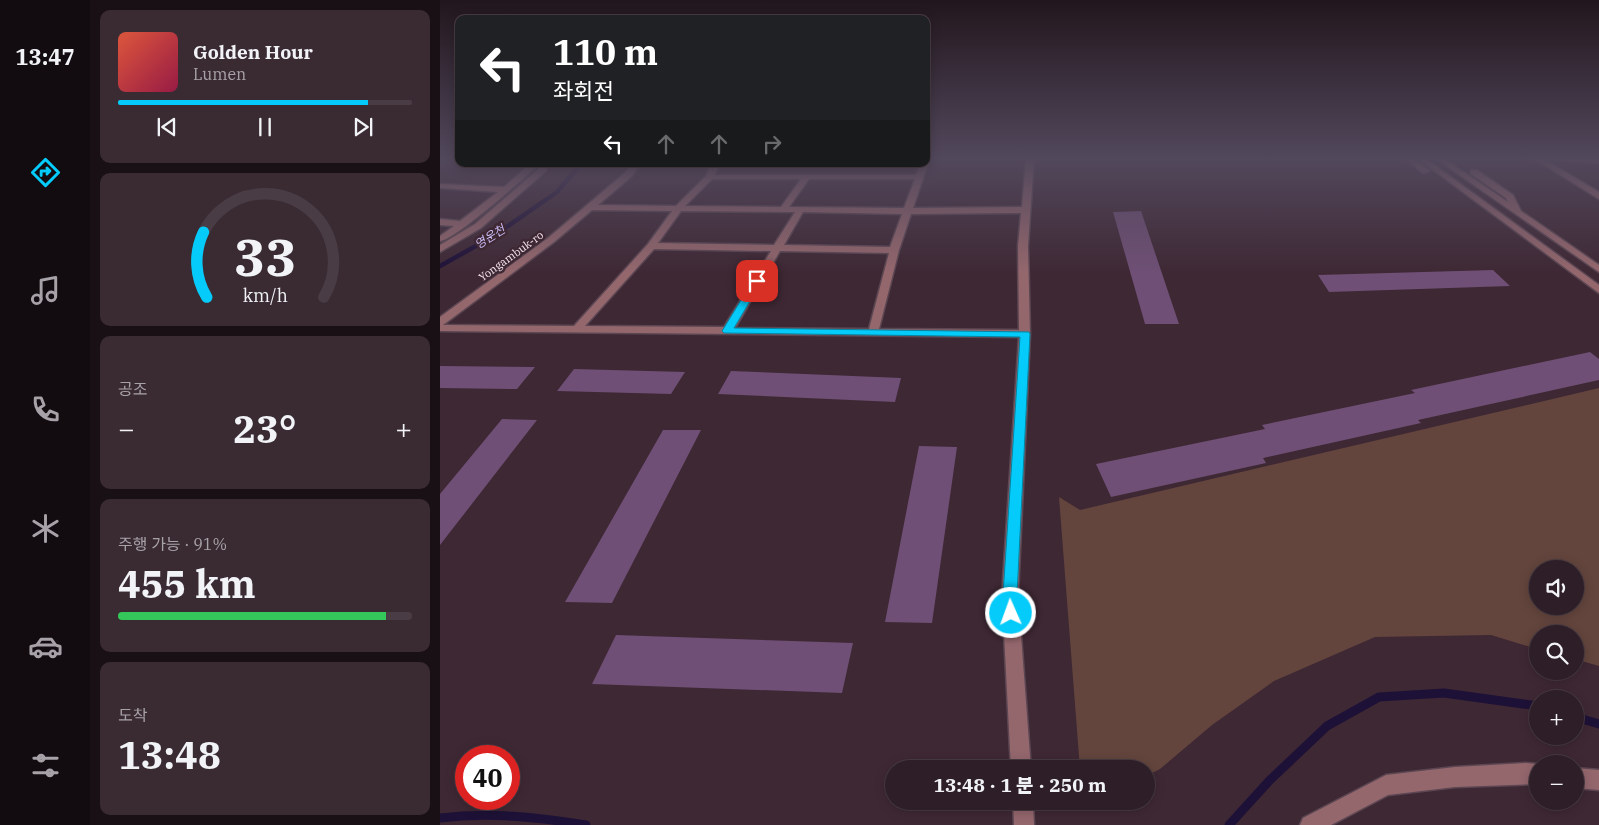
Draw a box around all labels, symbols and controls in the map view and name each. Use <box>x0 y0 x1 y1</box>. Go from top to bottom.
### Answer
text: 110 m <box>553 29 658 75</box>
icon: left <box>470 35 535 100</box>
text: Golden Hour <box>193 40 313 64</box>
text: 13:47 <box>15 42 75 71</box>
text: Lumen <box>193 64 246 84</box>
text: 좌회전 <box>553 76 614 105</box>
icon: previous <box>153 113 181 141</box>
icon: pause <box>251 113 279 141</box>
icon: next <box>349 113 377 141</box>
icon: left <box>599 130 627 158</box>
icon: ahead <box>652 130 680 158</box>
icon: ahead <box>705 130 733 158</box>
icon: right <box>758 130 786 158</box>
icon: directions <box>28 155 63 190</box>
water label: 영운천 <box>472 220 509 252</box>
text: 33 <box>234 223 296 290</box>
street label: Yongambuk-ro <box>476 228 546 284</box>
pin <box>736 260 778 302</box>
icon: arrive <box>743 267 771 295</box>
icon: music <box>28 273 63 308</box>
text: km/h <box>242 284 288 307</box>
text: 공조 <box>118 379 147 399</box>
icon: phone <box>28 392 63 427</box>
text: 23° <box>233 404 297 453</box>
text: − <box>118 410 135 447</box>
text: + <box>395 410 412 447</box>
icon: climate <box>28 511 63 546</box>
text: 주행 가능 · 91% <box>118 534 227 554</box>
text: 455 km <box>118 559 256 608</box>
map controls <box>1529 560 1584 810</box>
button: sound <box>1529 560 1584 615</box>
position arrow <box>984 586 1036 638</box>
button: search <box>1529 625 1584 680</box>
icon: car <box>28 629 63 664</box>
button: + <box>1529 690 1584 745</box>
text: 도착 <box>118 705 147 725</box>
text: 13:48 <box>118 730 221 779</box>
speed limit sign: 40 <box>455 745 520 810</box>
icon: filters <box>28 748 63 783</box>
button: − <box>1529 755 1584 810</box>
text: 13:48 · 1 분 · 250 m <box>934 773 1106 797</box>

